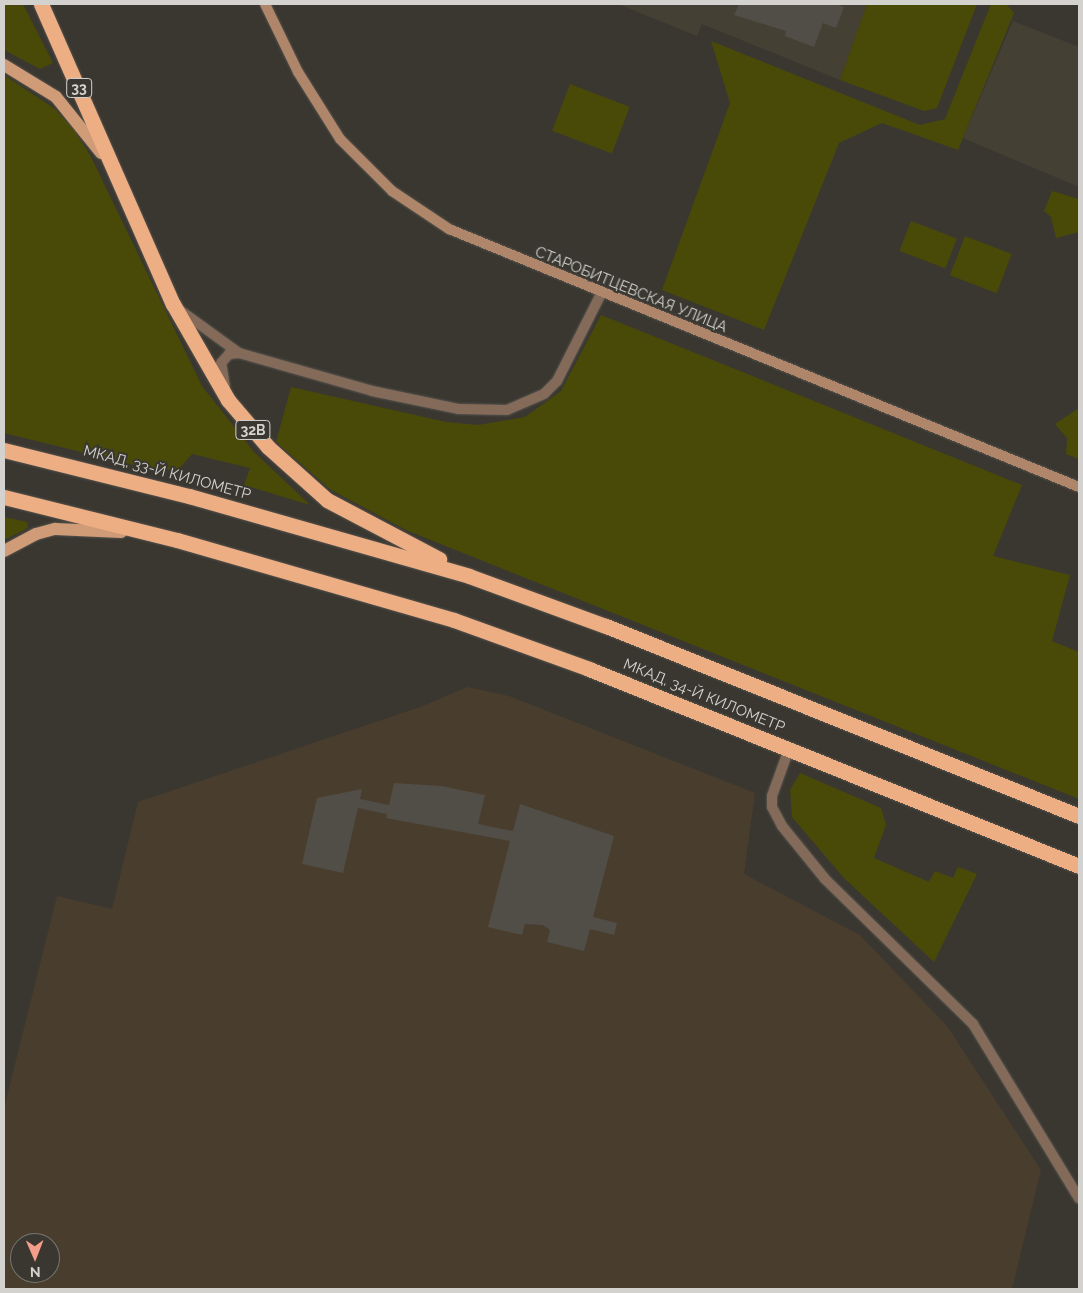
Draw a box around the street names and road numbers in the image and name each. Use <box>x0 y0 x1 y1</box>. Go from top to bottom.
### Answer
road number: 33 <box>65 76 93 100</box>
street label: СТАРОБИТЦЕВСКАЯ УЛИЦА <box>532 243 730 337</box>
road number: 32B <box>234 418 272 442</box>
street label: МКАД, 33-Й КИЛОМЕТР <box>81 442 253 504</box>
street label: МКАД, 34-Й КИЛОМЕТР <box>621 655 787 737</box>

